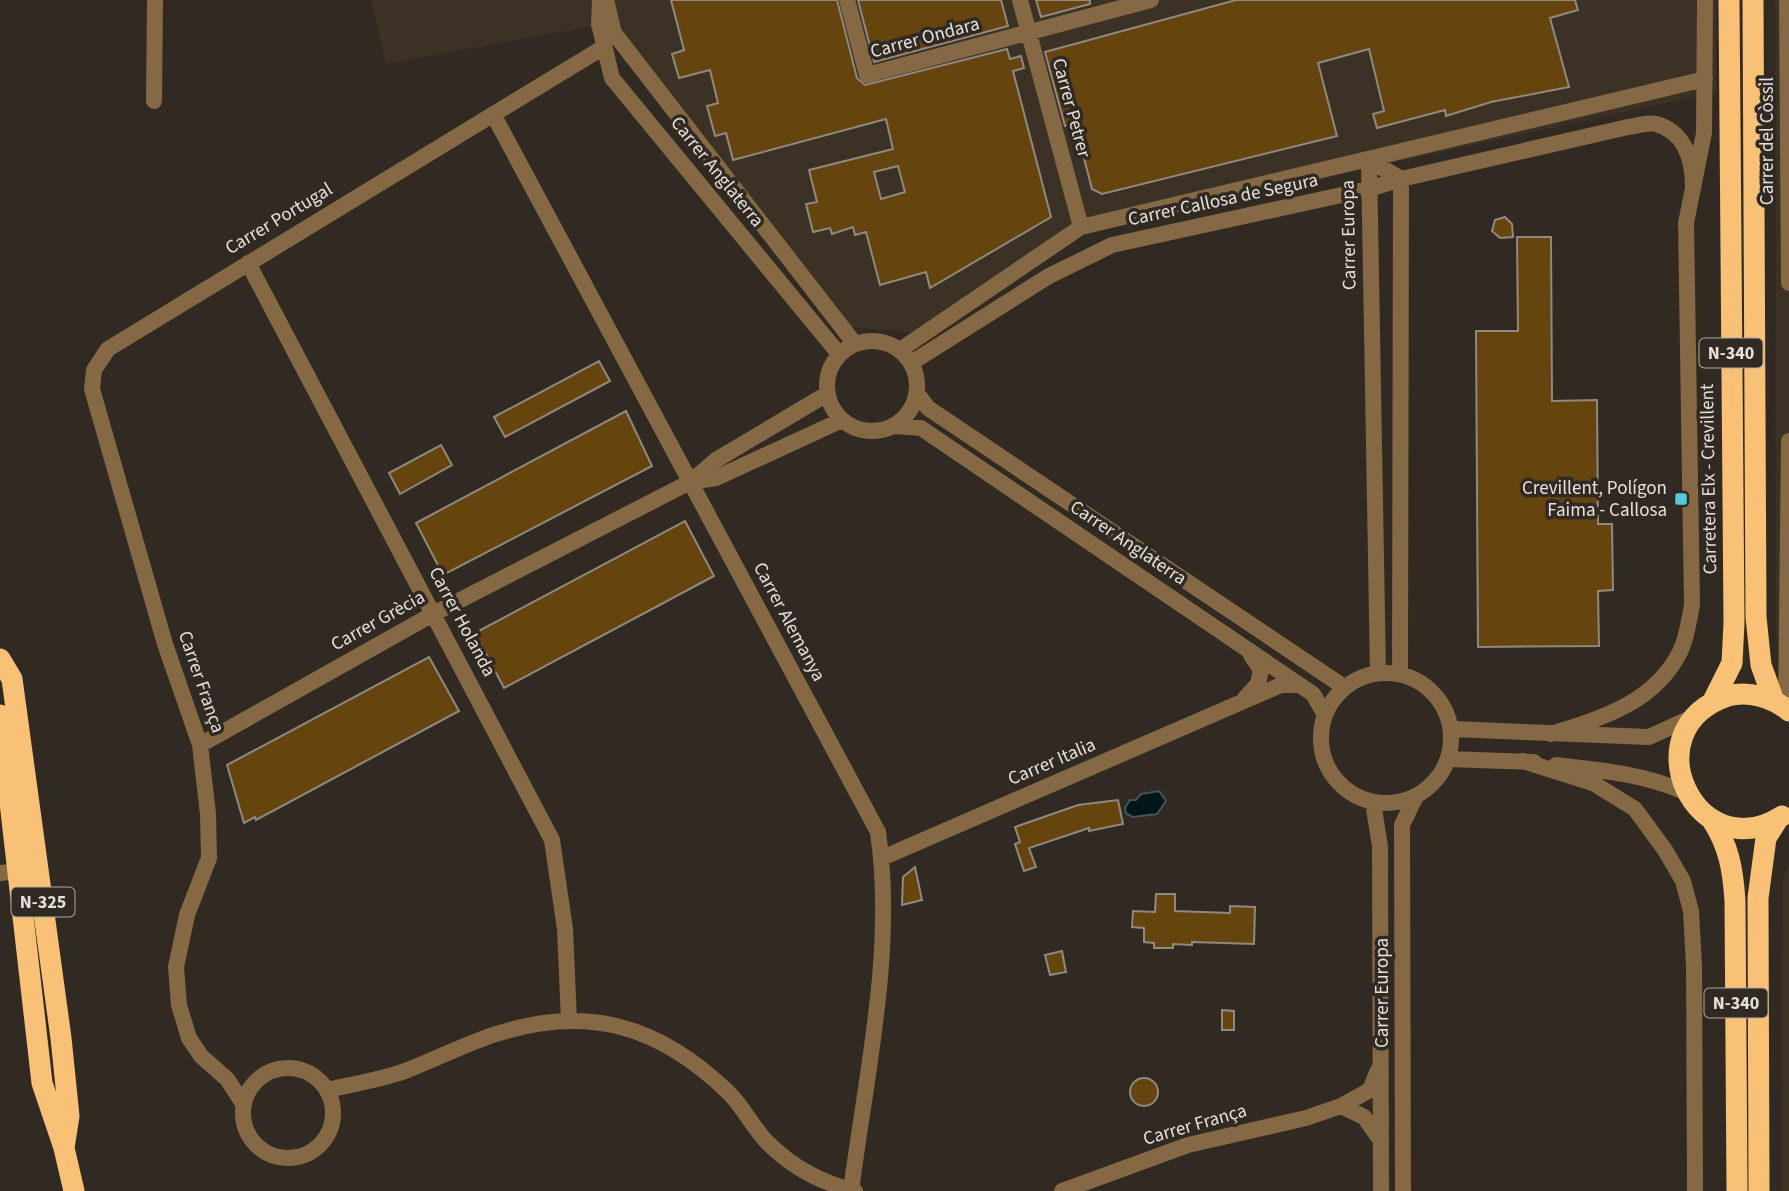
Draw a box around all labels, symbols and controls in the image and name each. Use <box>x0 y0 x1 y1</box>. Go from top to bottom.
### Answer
street label: Carrer Ondara <box>867 10 983 66</box>
street label: Carrer Petrer <box>1045 55 1097 161</box>
street label: Carrer del Còssil <box>1754 77 1781 205</box>
street label: Carrer Anglaterra <box>664 111 770 233</box>
street label: Carrer Callosa de Segura <box>1125 167 1321 233</box>
street label: Carrer Portugal <box>220 176 338 262</box>
street label: Carrer Europa <box>1335 180 1363 290</box>
road number: N-340 <box>1700 338 1762 368</box>
street label: Carretera Elx - Crevillent <box>1694 383 1724 575</box>
place label: Crevillent, Polígon Faima - Callosa <box>1522 475 1667 524</box>
marker: Crevillent, Polígon Faima - Callosa <box>1673 491 1689 507</box>
street label: Carrer Anglaterra <box>1064 494 1192 592</box>
street label: Carrer Alemanya <box>746 558 832 686</box>
street label: Carrer Holanda <box>422 562 502 682</box>
street label: Carrer Grècia <box>326 584 430 658</box>
street label: Carrer França <box>171 627 231 737</box>
street label: Carrer Italia <box>1004 731 1100 793</box>
road number: N-325 <box>12 888 74 917</box>
street label: Carrer Europa <box>1369 938 1396 1048</box>
road number: N-340 <box>1704 988 1768 1018</box>
street label: Carrer França <box>1140 1097 1250 1153</box>

